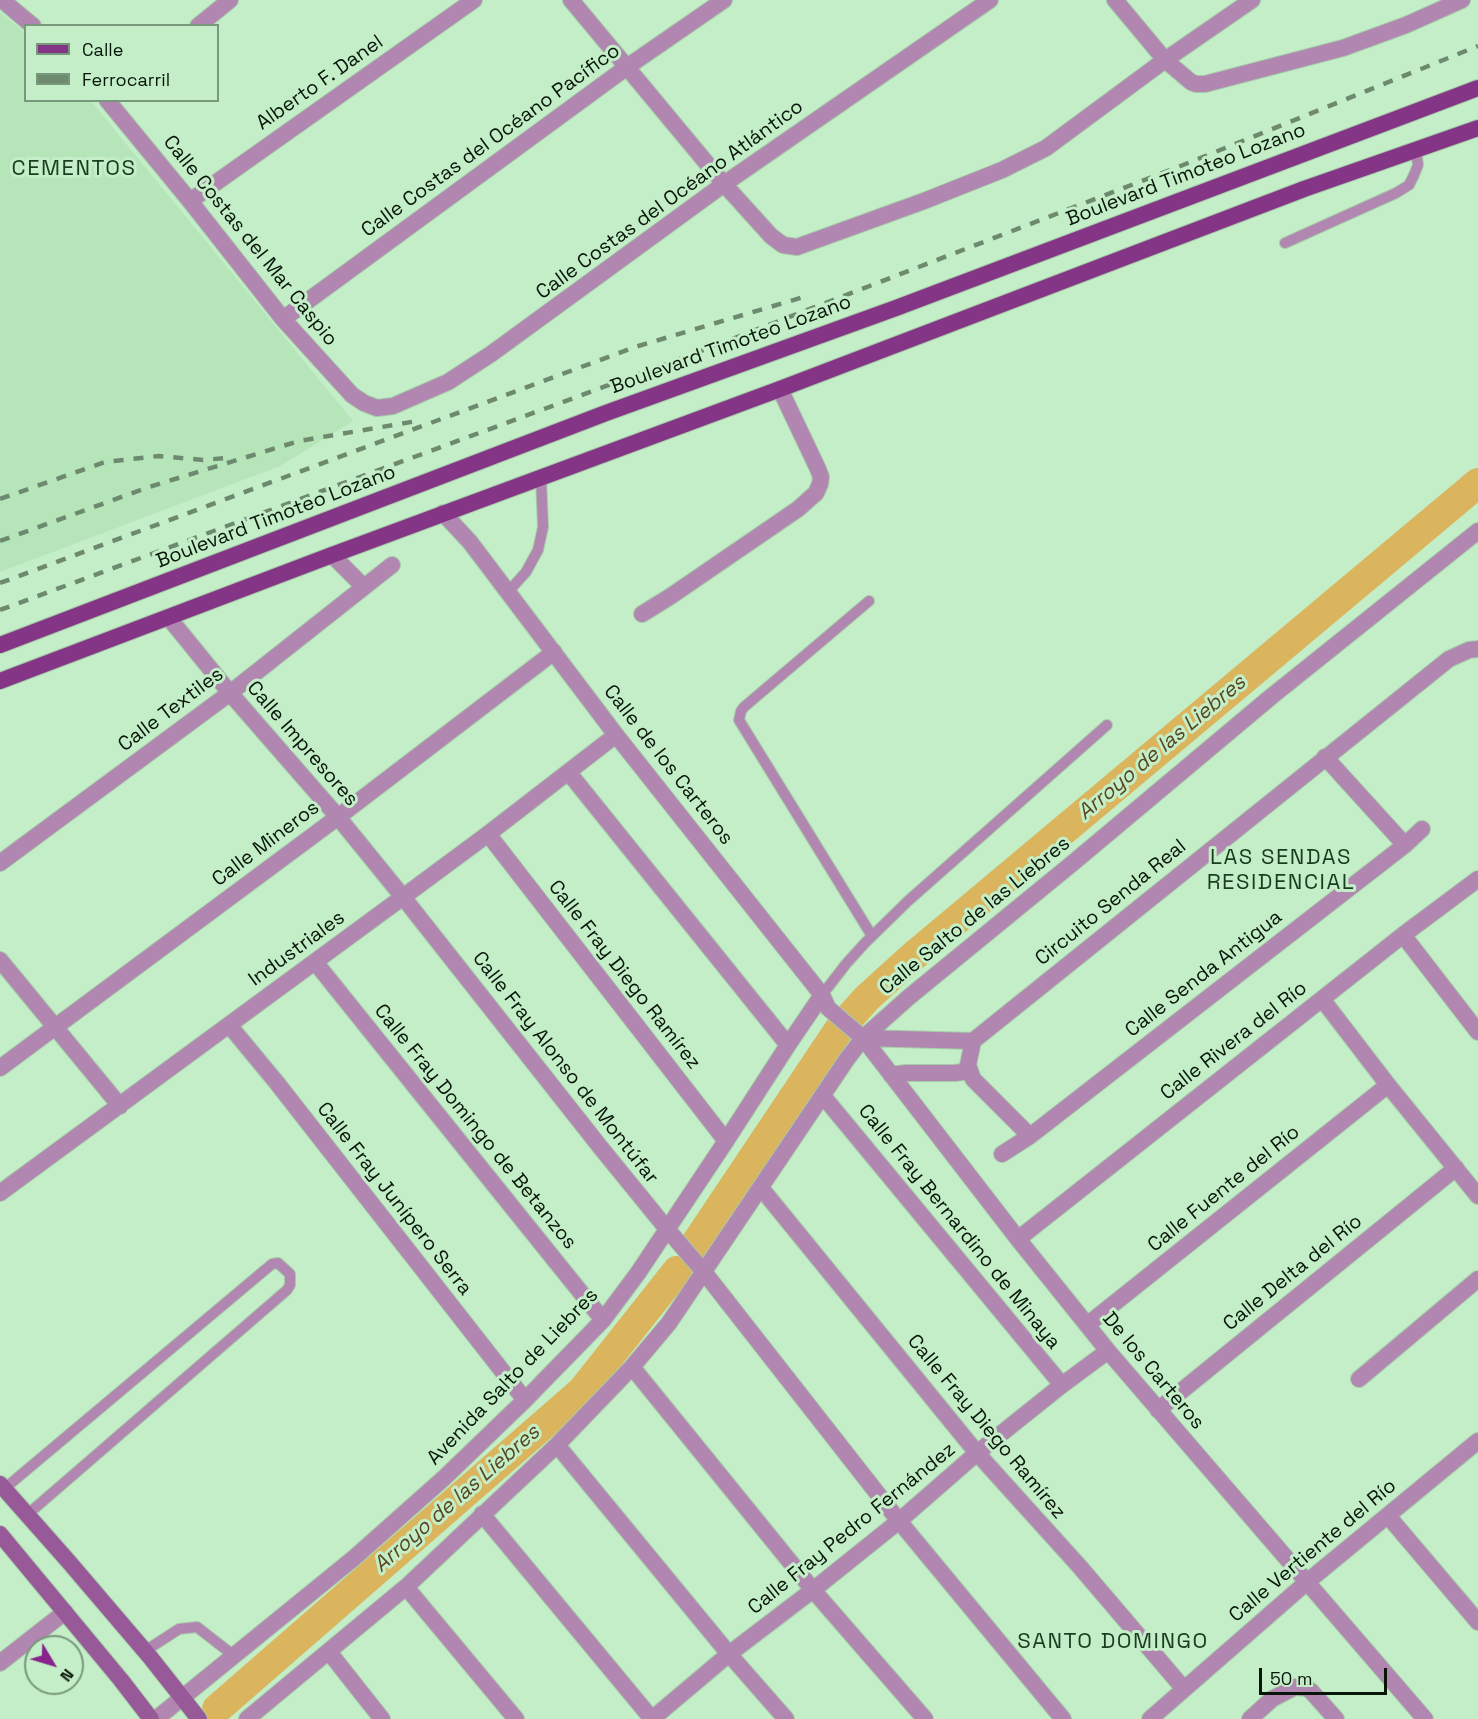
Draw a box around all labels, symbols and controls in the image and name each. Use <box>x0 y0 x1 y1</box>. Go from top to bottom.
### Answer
legend <box>24 24 219 102</box>
street label: Alberto F. Danel <box>252 30 388 136</box>
text: Calle <box>82 38 123 61</box>
street label: Calle Costas del Océano Pacífico <box>357 39 625 243</box>
text: Ferrocarril <box>82 68 170 91</box>
street label: Calle Costas del Océano Atlántico <box>532 95 808 305</box>
street label: Boulevard Timoteo Lozano <box>1063 118 1309 232</box>
street label: Calle Costas del Mar Caspio <box>158 131 342 351</box>
district label: CEMENTOS <box>12 156 136 182</box>
street label: Boulevard Timoteo Lozano <box>607 290 855 400</box>
street label: Boulevard Timoteo Lozano <box>153 460 399 574</box>
street label: Calle Textiles <box>114 663 228 757</box>
water label: Arroyo de las Liebres <box>1073 670 1251 826</box>
street label: Calle Impresores <box>241 677 363 811</box>
street label: Calle de los Carteros <box>598 680 738 850</box>
street label: Calle Mineros <box>208 796 324 892</box>
street label: Calle Salto de las Liebres <box>875 832 1075 1000</box>
street label: Circuito Senda Real <box>1031 835 1191 971</box>
district label: LAS SENDAS RESIDENCIAL <box>1207 845 1355 896</box>
street label: Calle Fray Diego Ramírez <box>543 876 705 1074</box>
street label: Calle Senda Antigua <box>1121 905 1287 1043</box>
street label: Industriales <box>244 906 350 992</box>
street label: Calle Fray Alonso de Montúfar <box>467 947 663 1189</box>
street label: Calle Rivera del Río <box>1156 976 1312 1106</box>
street label: Calle Fray Domingo de Betanzos <box>369 1000 581 1254</box>
street label: Calle Fray Junípero Serra <box>311 1098 477 1300</box>
street label: Calle Fray Bernardino de Minaya <box>853 1100 1065 1354</box>
street label: Calle Fuente del Río <box>1143 1120 1305 1258</box>
street label: Calle Delta del Río <box>1219 1210 1367 1336</box>
street label: Avenida Salto de Liebres <box>422 1284 604 1470</box>
street label: De los Carteros <box>1097 1307 1209 1435</box>
street label: Calle Fray Diego Ramírez <box>902 1330 1070 1524</box>
water label: Arroyo de las Liebres <box>369 1420 545 1578</box>
street label: Calle Fray Pedro Fernández <box>744 1438 960 1620</box>
street label: Calle Vertiente del Río <box>1225 1474 1401 1628</box>
district label: SANTO DOMINGO <box>1017 1629 1209 1655</box>
north arrow <box>24 1635 84 1695</box>
scale bar <box>1262 1656 1390 1694</box>
text: N <box>55 1664 79 1686</box>
text: 50 m <box>1270 1667 1312 1690</box>

